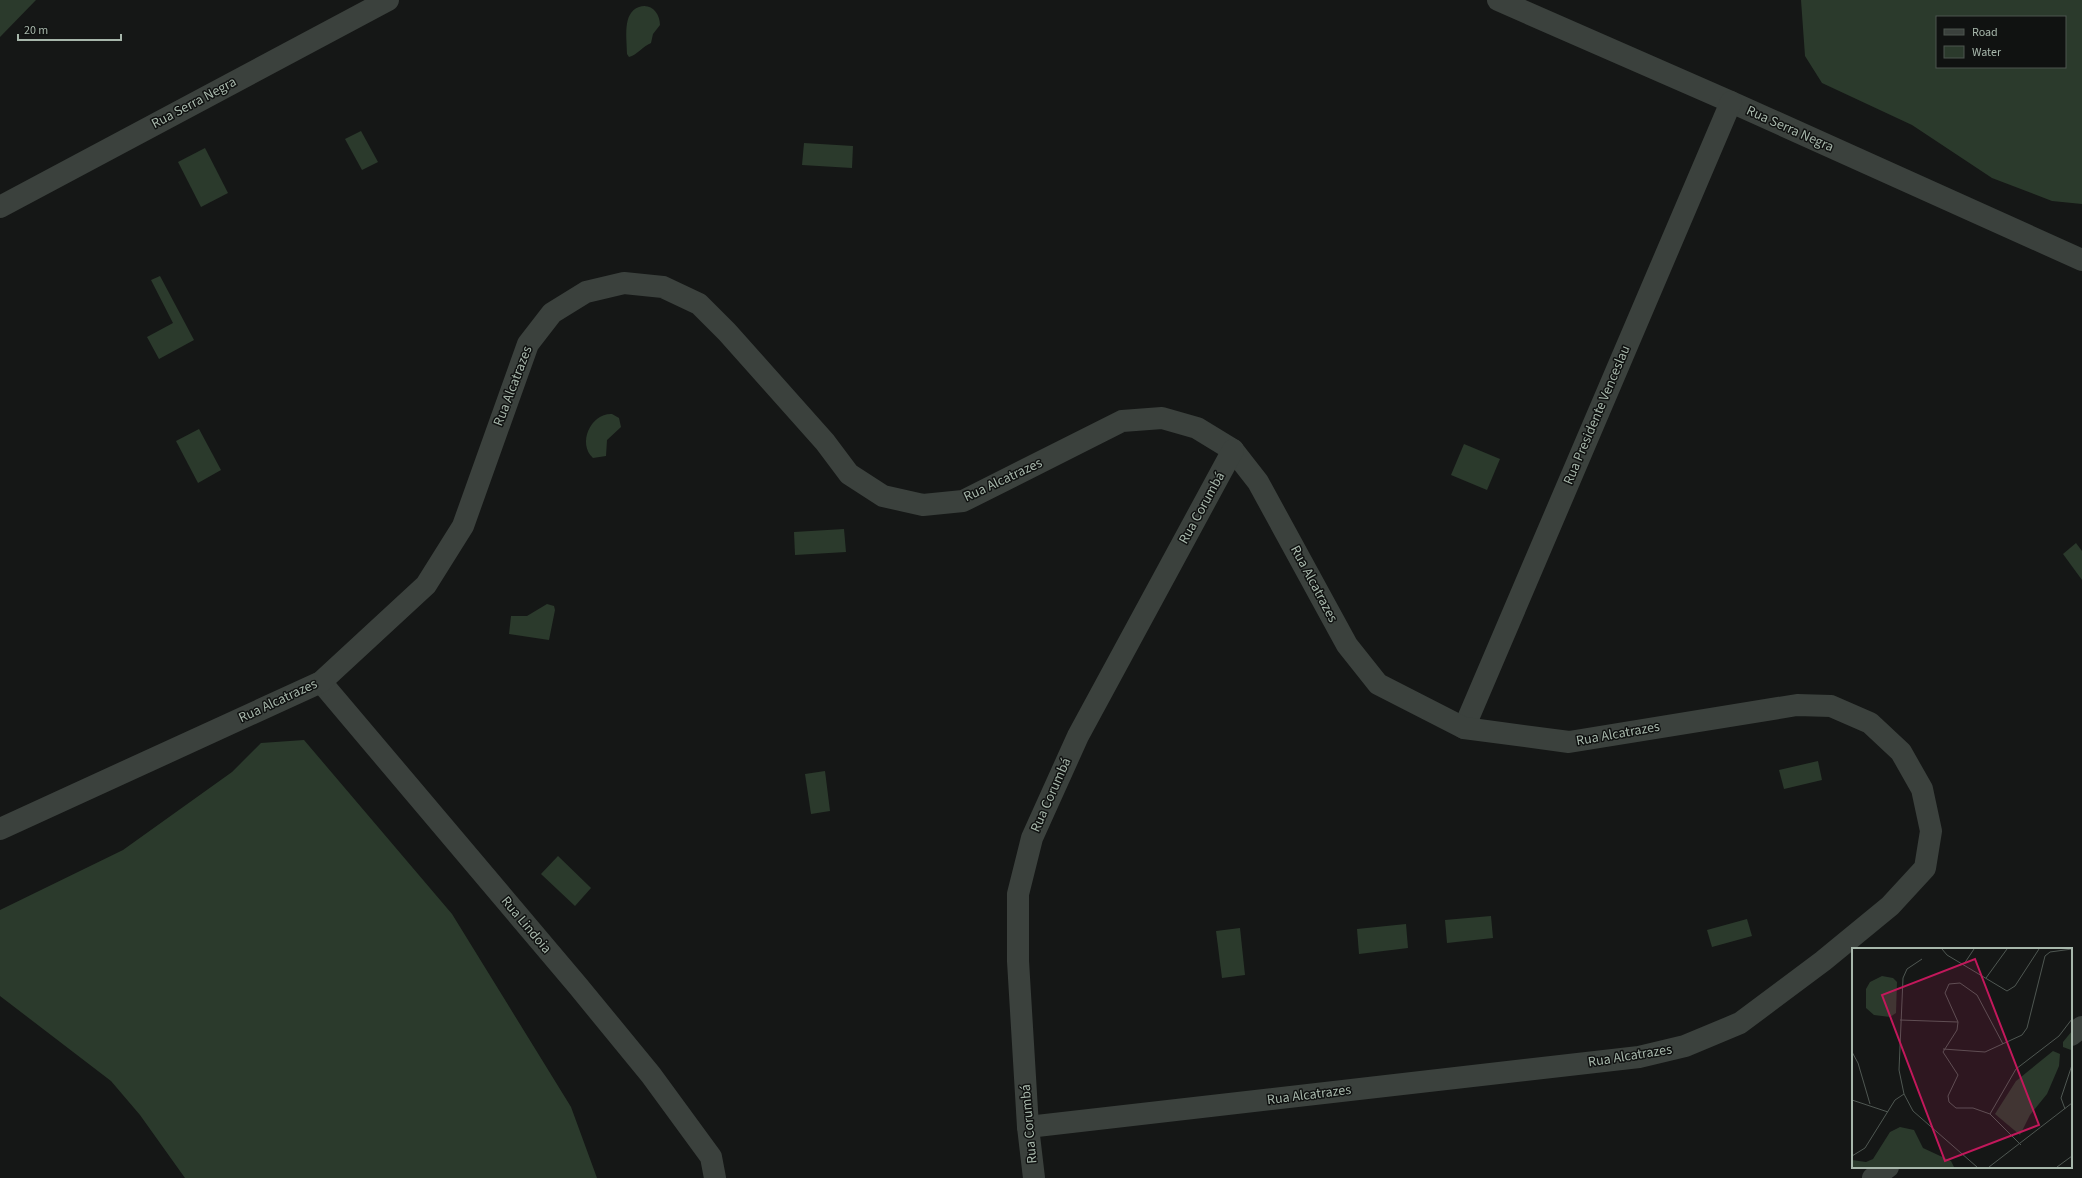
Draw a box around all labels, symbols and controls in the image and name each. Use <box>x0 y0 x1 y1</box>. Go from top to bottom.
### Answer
scale bar <box>18 16 121 42</box>
legend <box>1936 16 2066 68</box>
text: 20 m <box>24 22 48 39</box>
text: Road <box>1972 24 1998 41</box>
text: Water <box>1972 44 2002 61</box>
street label: Rua Serra Negra <box>148 72 240 134</box>
street label: Rua Serra Negra <box>1743 101 1837 157</box>
street label: Rua Presidente Venceslau <box>1559 342 1635 488</box>
street label: Rua Alcatrazes <box>488 343 538 429</box>
street label: Rua Alcatrazes <box>960 453 1046 507</box>
street label: Rua Corumbá <box>1174 468 1230 548</box>
street label: Rua Alcatrazes <box>1285 542 1343 626</box>
street label: Rua Alcatrazes <box>235 674 321 728</box>
street label: Rua Alcatrazes <box>1575 717 1662 751</box>
street label: Rua Corumbá <box>1026 755 1076 835</box>
street label: Rua Lindoia <box>496 892 556 958</box>
inset map <box>1852 948 2072 1168</box>
street label: Rua Alcatrazes <box>1587 1039 1674 1072</box>
street label: Rua Alcatrazes <box>1266 1080 1352 1110</box>
street label: Rua Corumbá <box>1016 1083 1042 1165</box>

